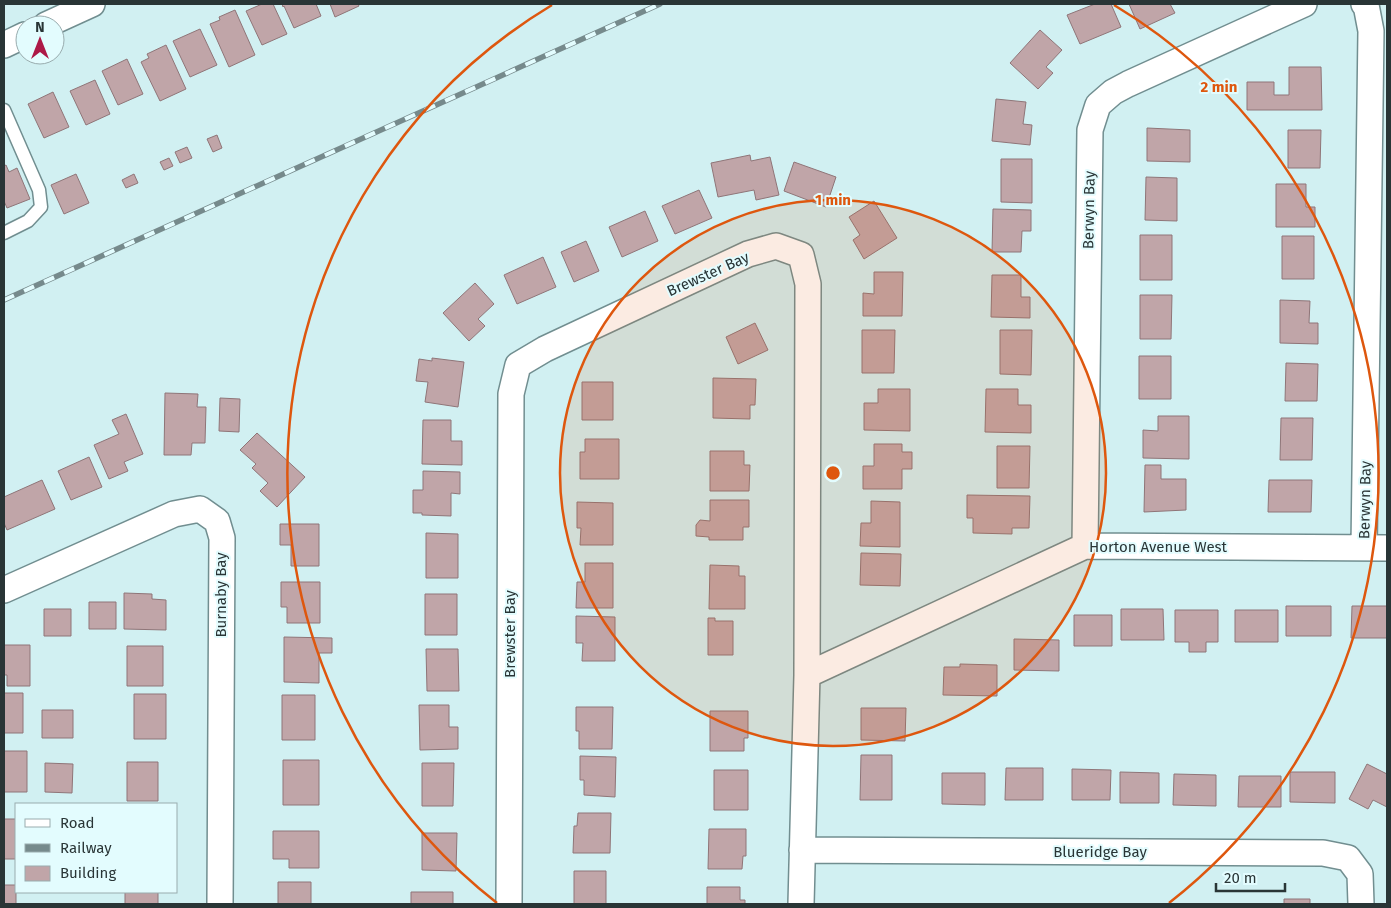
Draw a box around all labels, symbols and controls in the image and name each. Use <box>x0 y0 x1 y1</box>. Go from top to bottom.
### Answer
north arrow <box>15 15 65 65</box>
text: N <box>35 19 45 36</box>
text: 2 min <box>1201 78 1237 96</box>
street label: Berwyn Bay <box>1079 170 1099 249</box>
text: 1 min <box>815 191 851 209</box>
street label: Brewster Bay <box>664 248 752 300</box>
street label: Berwyn Bay <box>1355 460 1375 539</box>
centre of rings <box>824 464 842 482</box>
street label: Horton Avenue West <box>1089 538 1228 556</box>
street label: Burnaby Bay <box>212 552 230 638</box>
street label: Brewster Bay <box>501 589 519 678</box>
legend <box>15 803 178 893</box>
text: Road <box>60 814 95 832</box>
text: Railway <box>60 839 112 857</box>
street label: Blueridge Bay <box>1053 843 1147 861</box>
scale bar <box>1216 860 1285 892</box>
text: Building <box>60 864 116 882</box>
text: 20 m <box>1224 869 1257 887</box>

